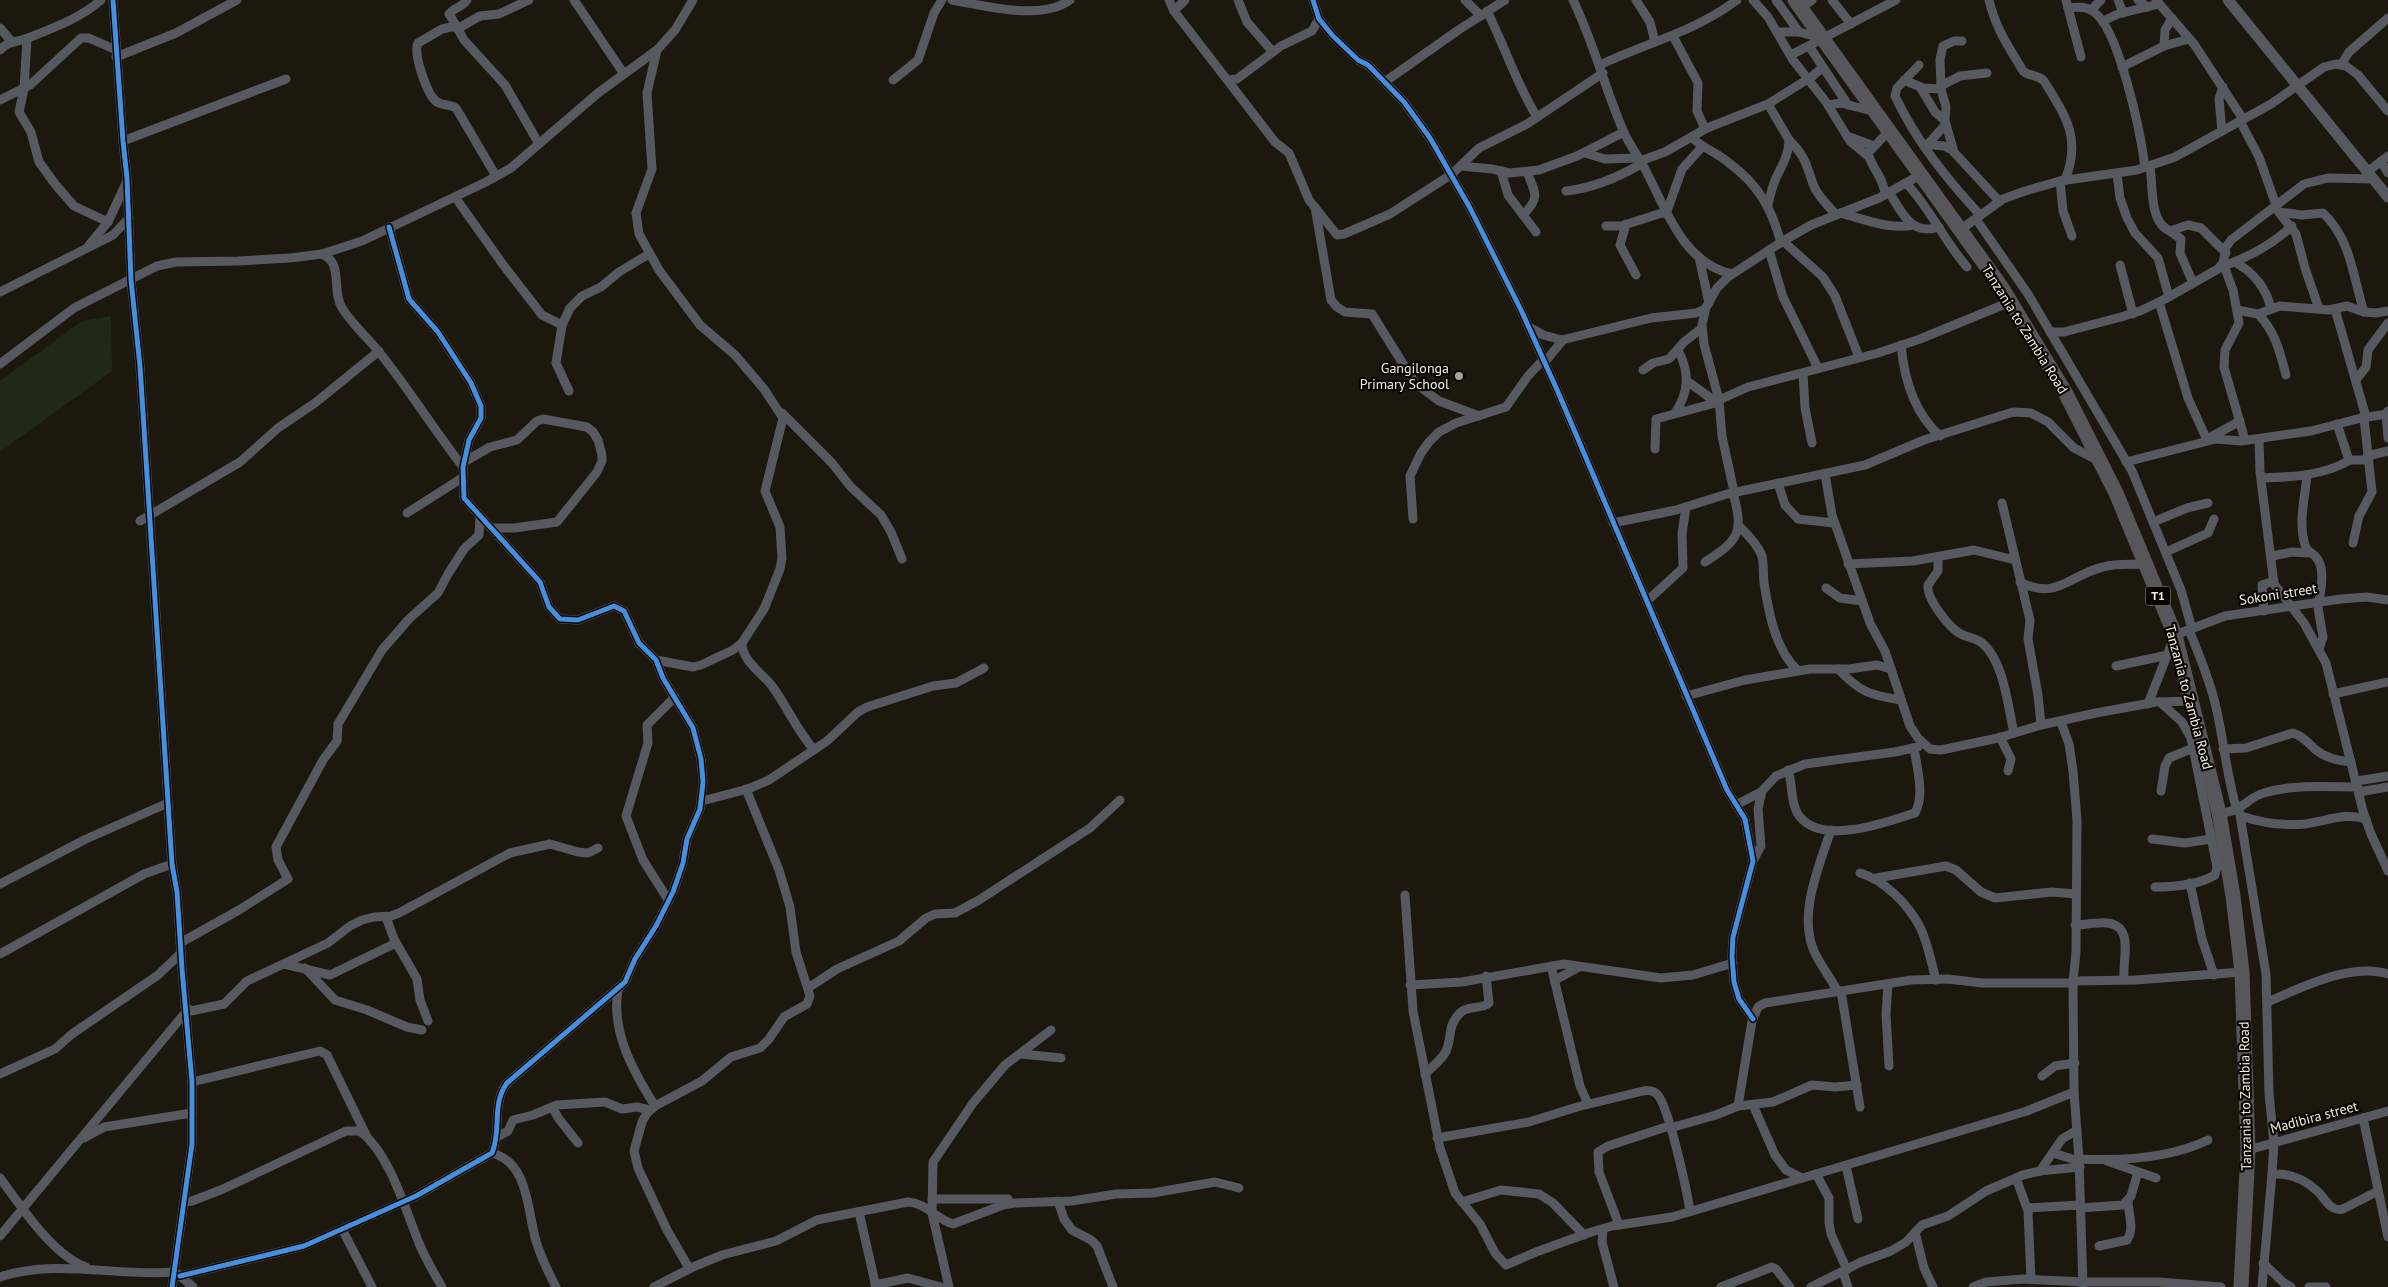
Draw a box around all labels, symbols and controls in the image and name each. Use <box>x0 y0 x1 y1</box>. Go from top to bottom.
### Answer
street label: Tanzania to Zambia Road <box>1978 261 2072 397</box>
place label: Gangilonga Primary School <box>1360 359 1449 393</box>
marker: Gangilonga Primary School <box>1453 370 1465 382</box>
street label: Sokoni street <box>2238 579 2318 609</box>
road number: T1 <box>2146 586 2170 606</box>
street label: Tanzania to Zambia Road <box>2161 623 2217 771</box>
street label: Tanzania to Zambia Road <box>2235 1021 2255 1171</box>
street label: Madibira street <box>2268 1097 2360 1137</box>

